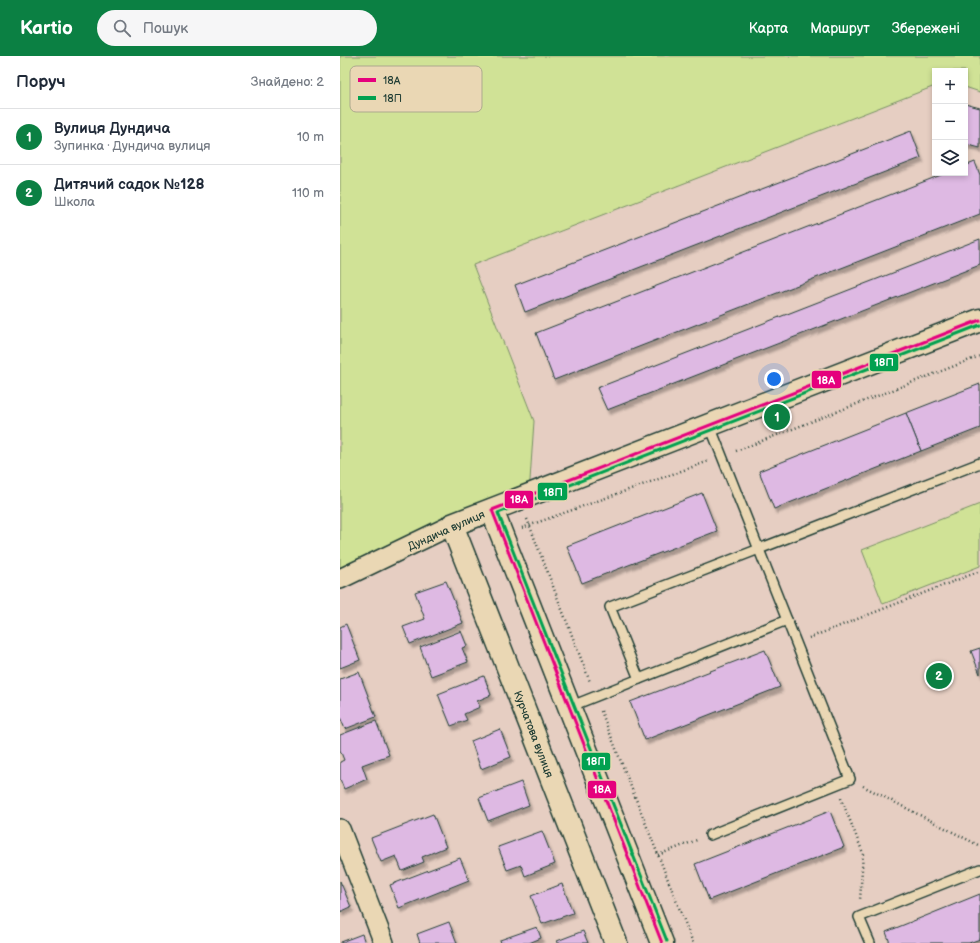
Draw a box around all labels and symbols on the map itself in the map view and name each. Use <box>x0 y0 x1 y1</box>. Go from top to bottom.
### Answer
legend <box>350 66 482 112</box>
text: 18А <box>383 74 401 87</box>
text: 18П <box>383 92 402 105</box>
line badge: 18П <box>869 353 899 372</box>
text: 18П <box>874 356 894 369</box>
your location <box>764 369 784 389</box>
line badge: 18А <box>811 370 842 389</box>
text: 18А <box>817 374 835 387</box>
pin: 1 <box>764 402 790 432</box>
line badge: 18П <box>537 482 568 501</box>
text: 18П <box>543 486 563 499</box>
line badge: 18А <box>504 490 534 509</box>
text: 18А <box>510 493 528 506</box>
street label: Дундича вулиця <box>406 508 487 553</box>
pin: 2 <box>926 661 952 691</box>
street label: Курчатова вулиця <box>511 689 556 780</box>
line badge: 18П <box>581 752 611 771</box>
text: 18П <box>586 755 606 768</box>
line badge: 18А <box>587 780 617 799</box>
text: 18А <box>593 783 611 796</box>

